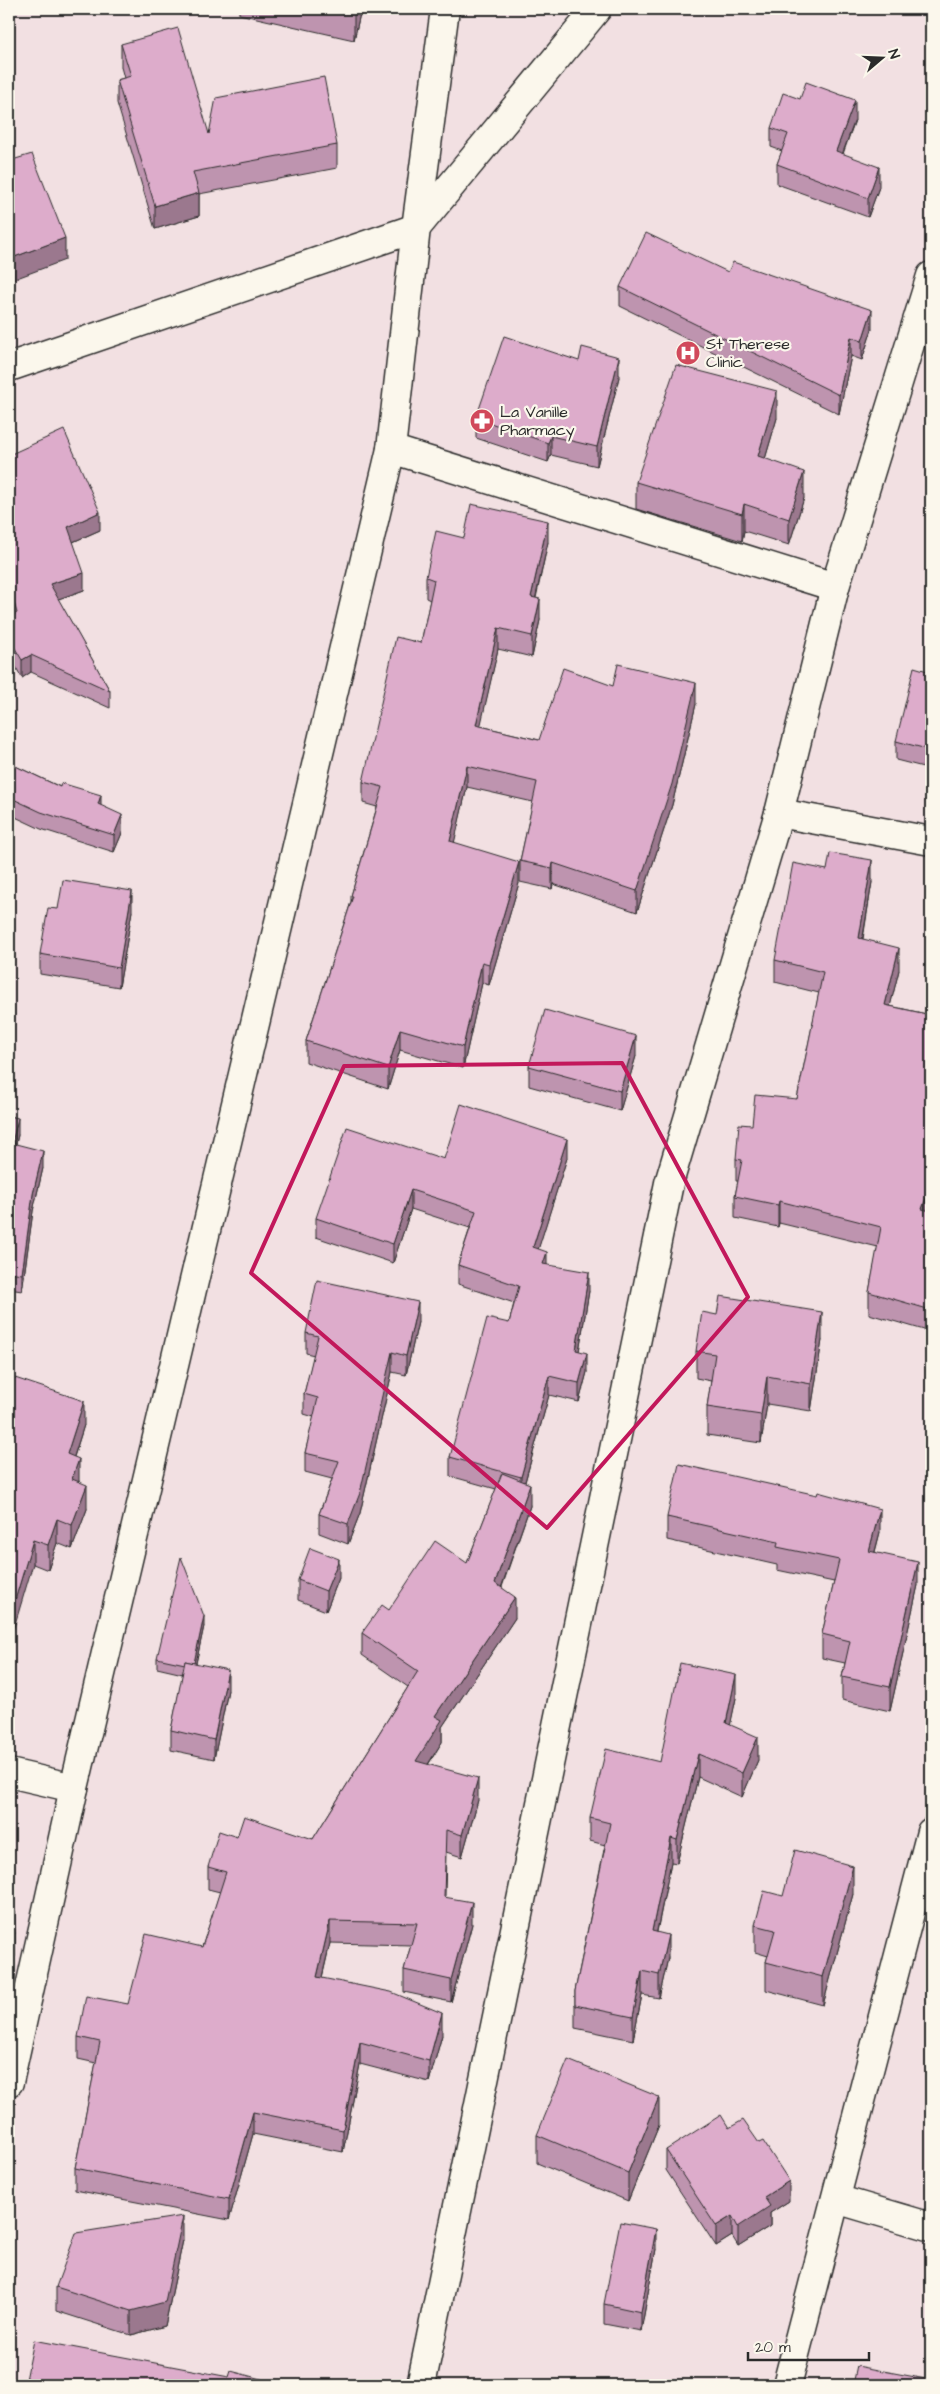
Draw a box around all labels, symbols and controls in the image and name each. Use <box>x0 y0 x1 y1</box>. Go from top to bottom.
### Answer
north arrow <box>858 32 908 82</box>
text: N <box>882 47 904 62</box>
place label: St Therese Clinic <box>706 333 790 373</box>
hospital icon: St Therese Clinic <box>675 340 701 366</box>
place label: La Vanille Pharmacy <box>500 401 575 442</box>
pharmacy icon: La Vanille Pharmacy <box>469 408 495 434</box>
scale bar <box>748 2329 869 2361</box>
text: 20 m <box>755 2337 791 2358</box>

